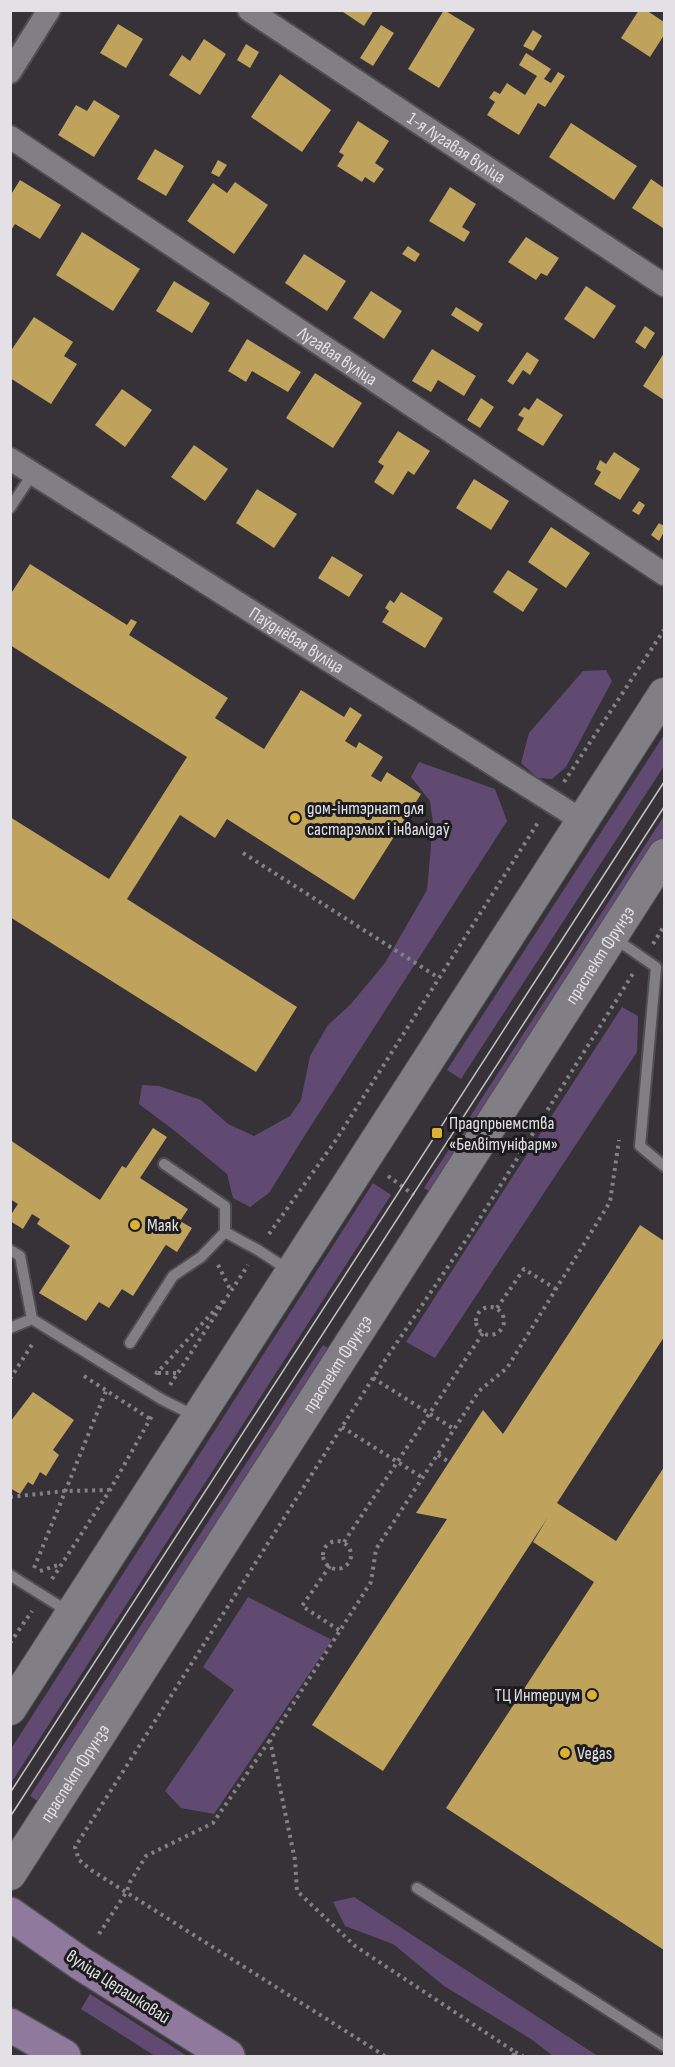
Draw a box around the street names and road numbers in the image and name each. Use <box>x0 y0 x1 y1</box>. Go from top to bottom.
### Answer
street label: 1-я Лугавая вуліца <box>403 107 510 188</box>
street label: Лугавая вуліца <box>293 321 381 390</box>
street label: Паўднёвая вуліца <box>245 602 348 678</box>
street label: праспект Фрунзэ <box>561 902 639 1008</box>
street label: праспект Фрунзэ <box>298 1311 376 1417</box>
street label: праспект Фрунзэ <box>36 1720 114 1826</box>
street label: вуліца Церашковай <box>62 1946 174 2028</box>

